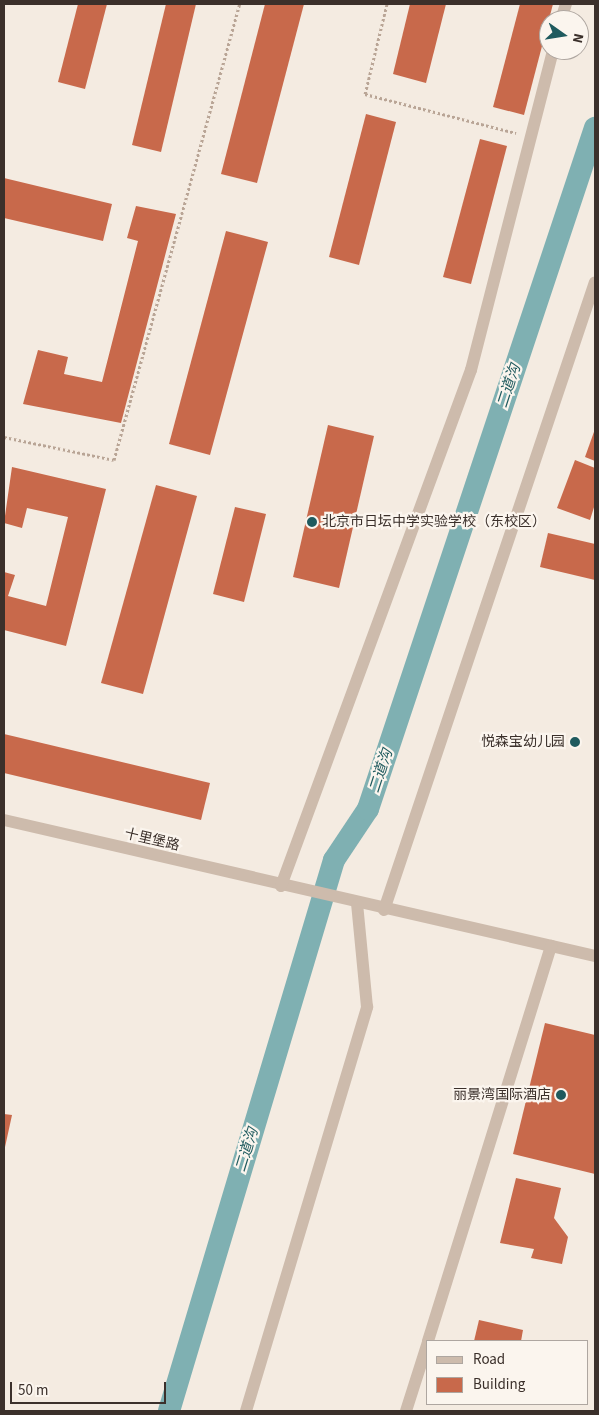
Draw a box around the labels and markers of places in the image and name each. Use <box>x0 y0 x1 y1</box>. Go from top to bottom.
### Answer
place label: 北京市日坛中学实验学校（东校区） <box>322 514 546 530</box>
marker: 北京市日坛中学实验学校（东校区） <box>306 516 318 528</box>
place label: 悦森宝幼儿园 <box>481 734 565 750</box>
marker: 悦森宝幼儿园 <box>569 736 581 748</box>
place label: 丽景湾国际酒店 <box>453 1087 551 1103</box>
marker: 丽景湾国际酒店 <box>555 1089 567 1101</box>

